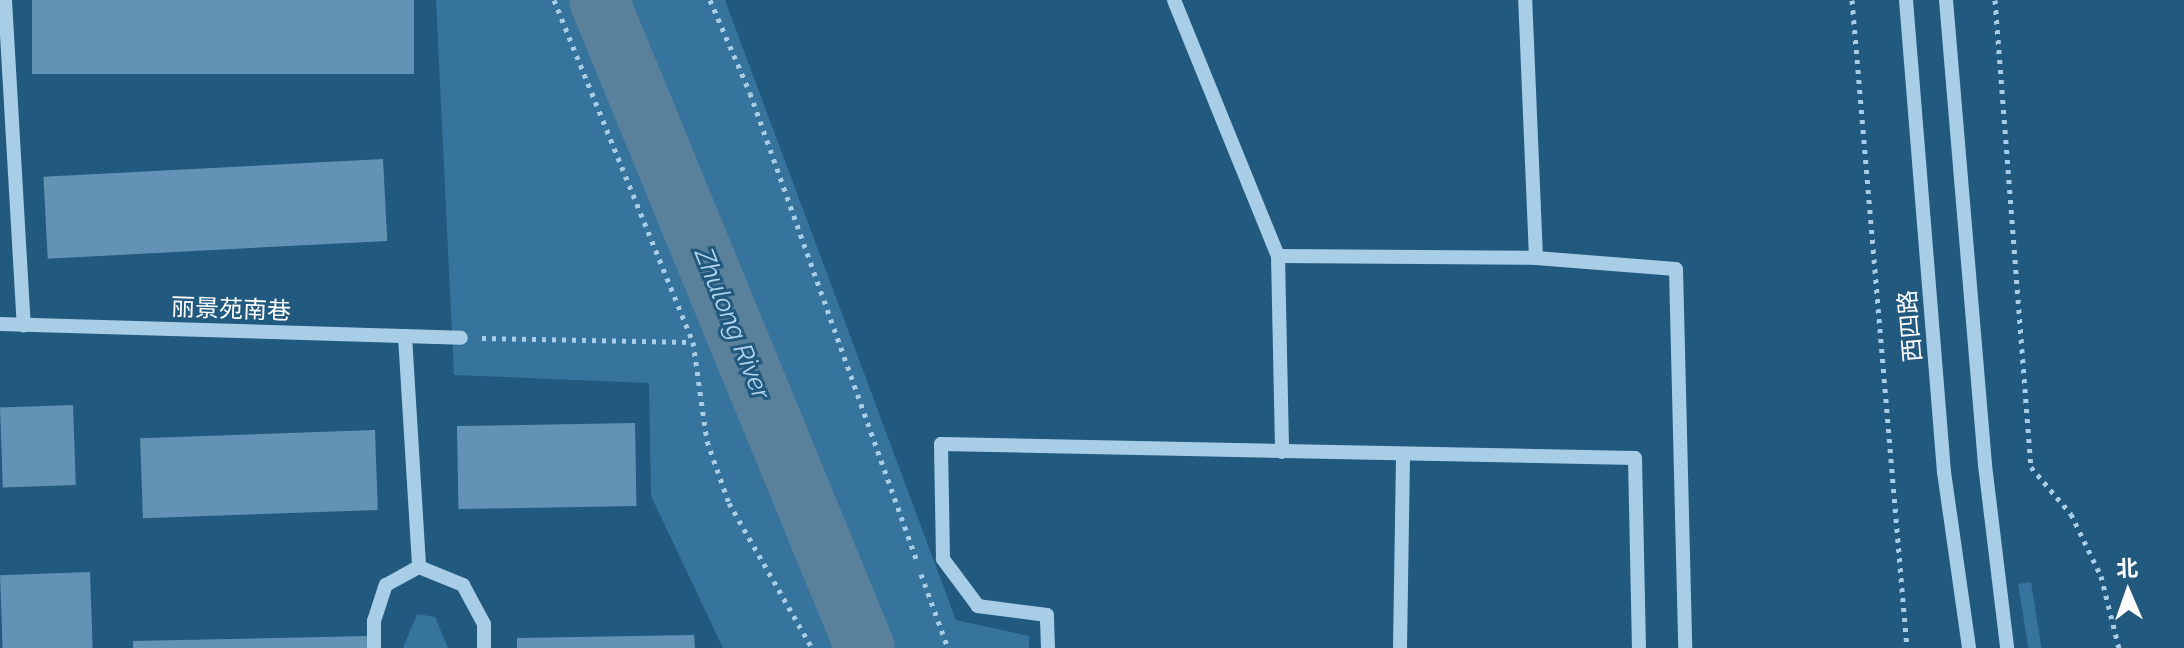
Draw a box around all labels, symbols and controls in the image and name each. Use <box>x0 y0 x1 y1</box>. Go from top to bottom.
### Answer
water label: Zhulong River <box>688 244 776 404</box>
street label: 西四路 <box>1893 289 1927 363</box>
street label: 丽景苑南巷 <box>171 293 291 325</box>
north arrow <box>2088 552 2168 632</box>
text: 北 <box>2116 555 2139 581</box>

